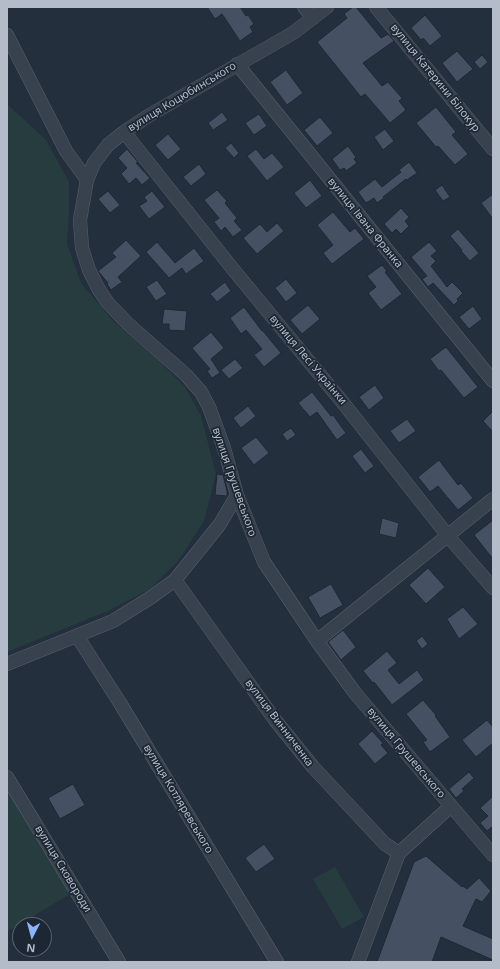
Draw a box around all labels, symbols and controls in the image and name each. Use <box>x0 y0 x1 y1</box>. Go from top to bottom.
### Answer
street label: вулиця Катерини Білокур <box>387 21 483 135</box>
street label: вулиця Коцюбинського <box>125 59 239 135</box>
street label: вулиця Івана Франка <box>325 175 405 271</box>
street label: вулиця Лесі Українки <box>267 313 349 407</box>
street label: вулиця Грушевського <box>209 426 259 538</box>
street label: вулиця Винниченка <box>242 677 316 769</box>
street label: вулиця Грушевського <box>364 705 448 801</box>
street label: вулиця Котляревського <box>140 742 216 856</box>
street label: вулиця Сковороди <box>32 823 94 915</box>
north arrow <box>12 917 52 957</box>
text: N <box>26 941 36 956</box>

